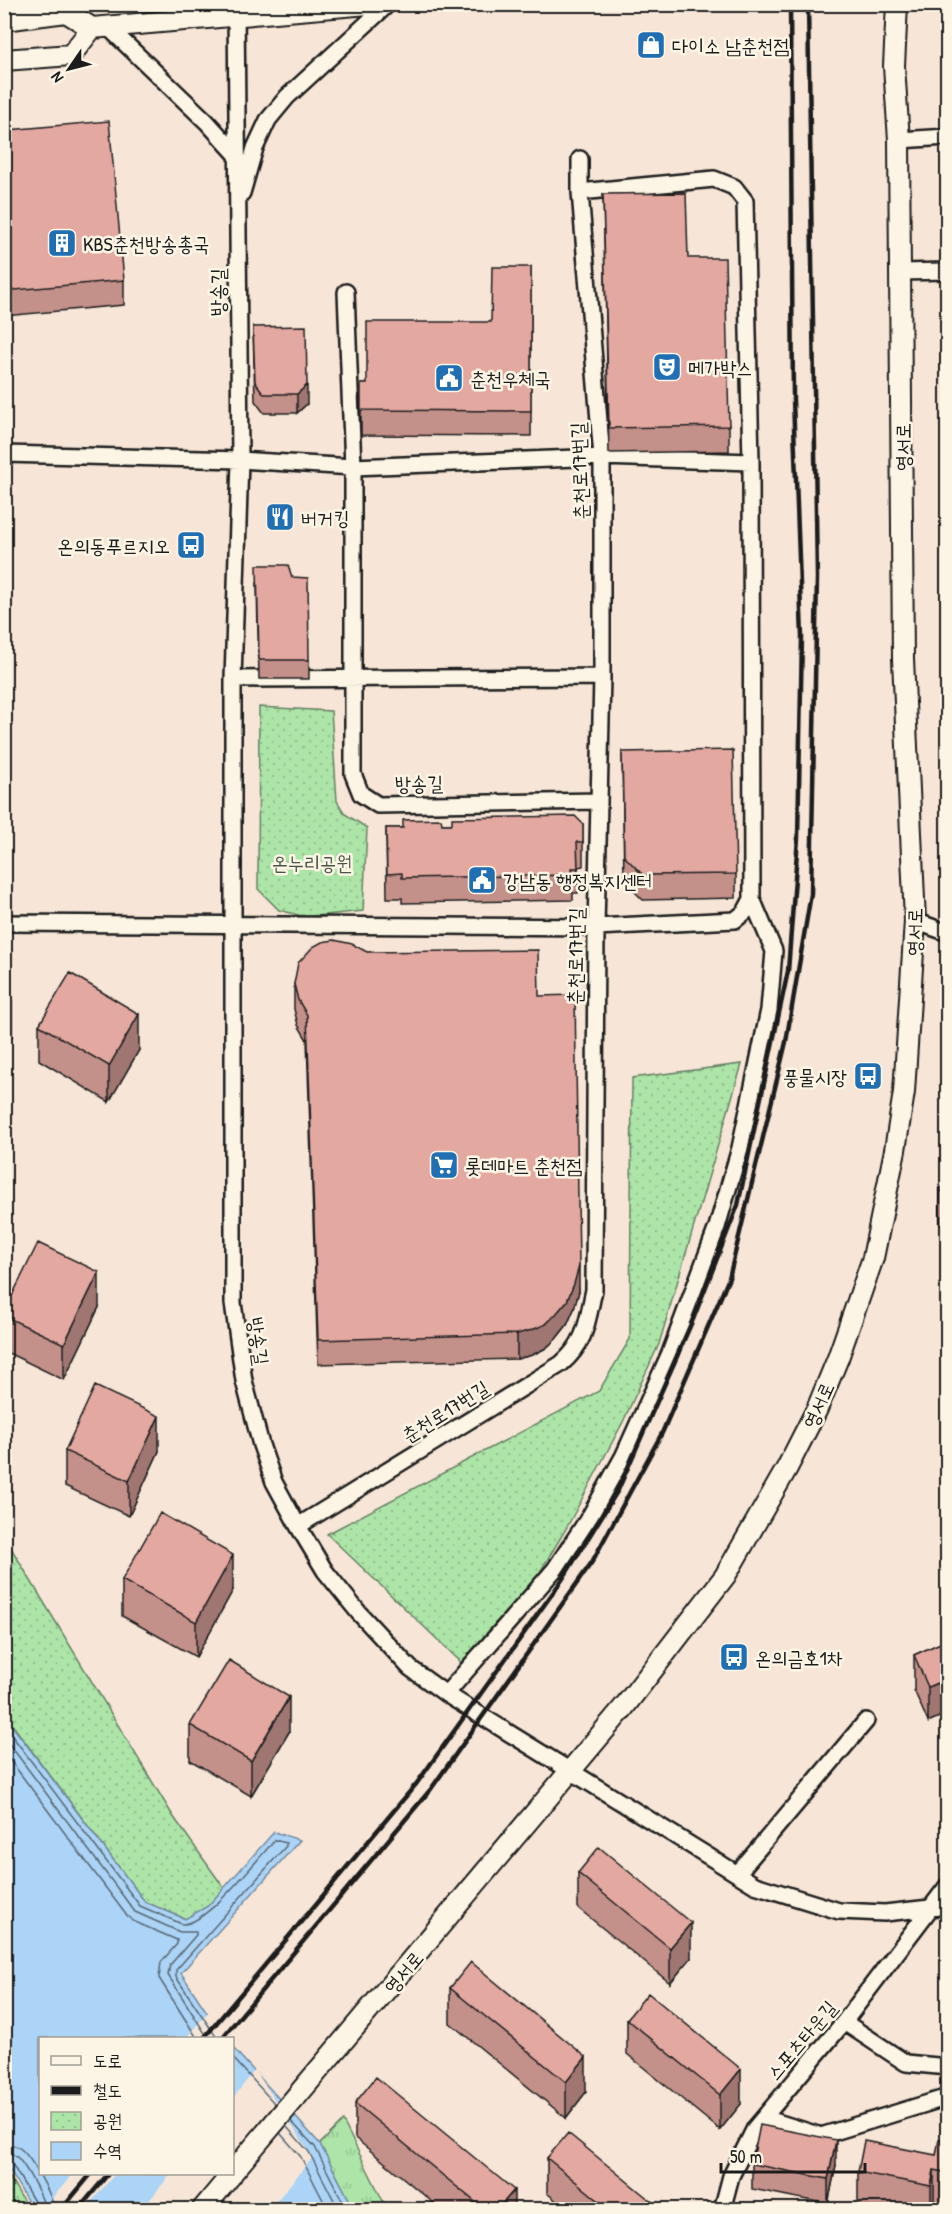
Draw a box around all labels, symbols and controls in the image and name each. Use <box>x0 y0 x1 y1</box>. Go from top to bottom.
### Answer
shop icon: 다이소 남춘천점 <box>635 29 667 61</box>
place label: 다이소 남춘천점 <box>672 32 789 59</box>
north arrow <box>39 39 99 99</box>
text: N <box>45 67 68 87</box>
building icon: KBS춘천방송총국 <box>46 227 78 259</box>
place label: KBS춘천방송총국 <box>83 230 209 257</box>
street label: 방송길 <box>204 268 231 316</box>
theatre icon: 메가박스 <box>651 351 683 383</box>
place label: 메가박스 <box>688 354 752 381</box>
public building icon: 춘천우체국 <box>433 362 465 394</box>
place label: 춘천우체국 <box>470 365 550 392</box>
street label: 춘천로17번길 <box>564 422 594 520</box>
street label: 영서로 <box>889 423 916 471</box>
restaurant icon: 버거킹 <box>264 501 296 533</box>
place label: 버거킹 <box>301 504 349 531</box>
bus stop icon: 온의동푸르지오 <box>175 529 207 561</box>
place label: 온의동푸르지오 <box>57 532 170 559</box>
street label: 방송길 <box>395 769 443 797</box>
park label: 온누리공원 <box>272 849 352 876</box>
public building icon: 강남동 행정복지센터 <box>466 864 498 896</box>
place label: 강남동 행정복지센터 <box>503 867 652 894</box>
street label: 춘천로17번길 <box>561 907 589 1005</box>
street label: 영서로 <box>900 908 928 956</box>
bus stop icon: 풍물시장 <box>852 1060 884 1092</box>
place label: 풍물시장 <box>783 1063 847 1090</box>
supermarket icon: 롯데마트 춘천점 <box>428 1149 460 1181</box>
place label: 롯데마트 춘천점 <box>465 1152 582 1179</box>
street label: 방송길 <box>242 1315 276 1367</box>
street label: 춘천로17번길 <box>396 1374 494 1448</box>
street label: 영서로 <box>796 1377 840 1433</box>
bus stop icon: 온의금호1차 <box>718 1641 750 1673</box>
place label: 온의금호1차 <box>755 1644 843 1671</box>
street label: 영서로 <box>377 1945 429 1999</box>
street label: 스포츠타운길 <box>760 1994 842 2086</box>
legend <box>39 2037 234 2175</box>
text: 도로 <box>93 2048 122 2073</box>
text: 철도 <box>93 2078 122 2103</box>
text: 공원 <box>93 2108 122 2133</box>
scale bar <box>721 2136 865 2174</box>
text: 수역 <box>93 2138 122 2163</box>
text: 50 m <box>730 2144 762 2169</box>

